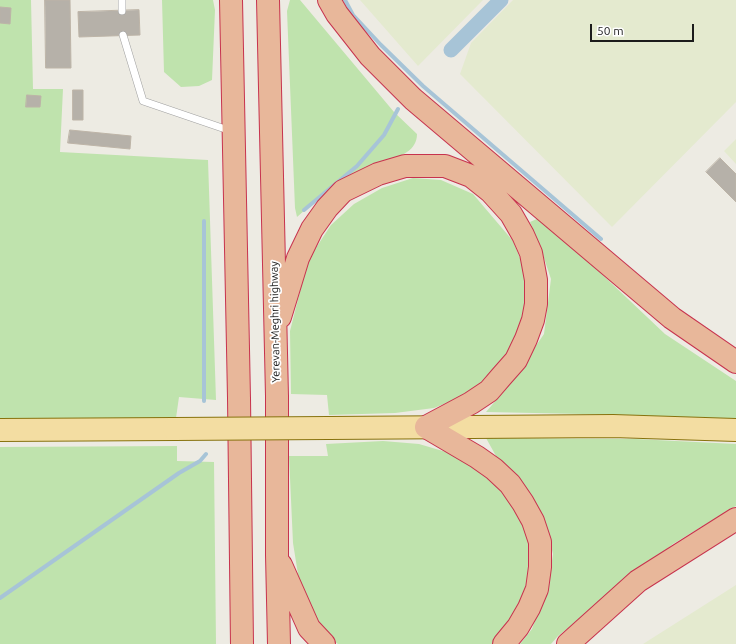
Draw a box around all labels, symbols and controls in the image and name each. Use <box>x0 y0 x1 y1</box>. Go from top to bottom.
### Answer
scale bar <box>592 16 696 42</box>
text: 50 m <box>597 24 624 37</box>
street label: Yerevan-Meghri highway <box>267 261 283 383</box>

